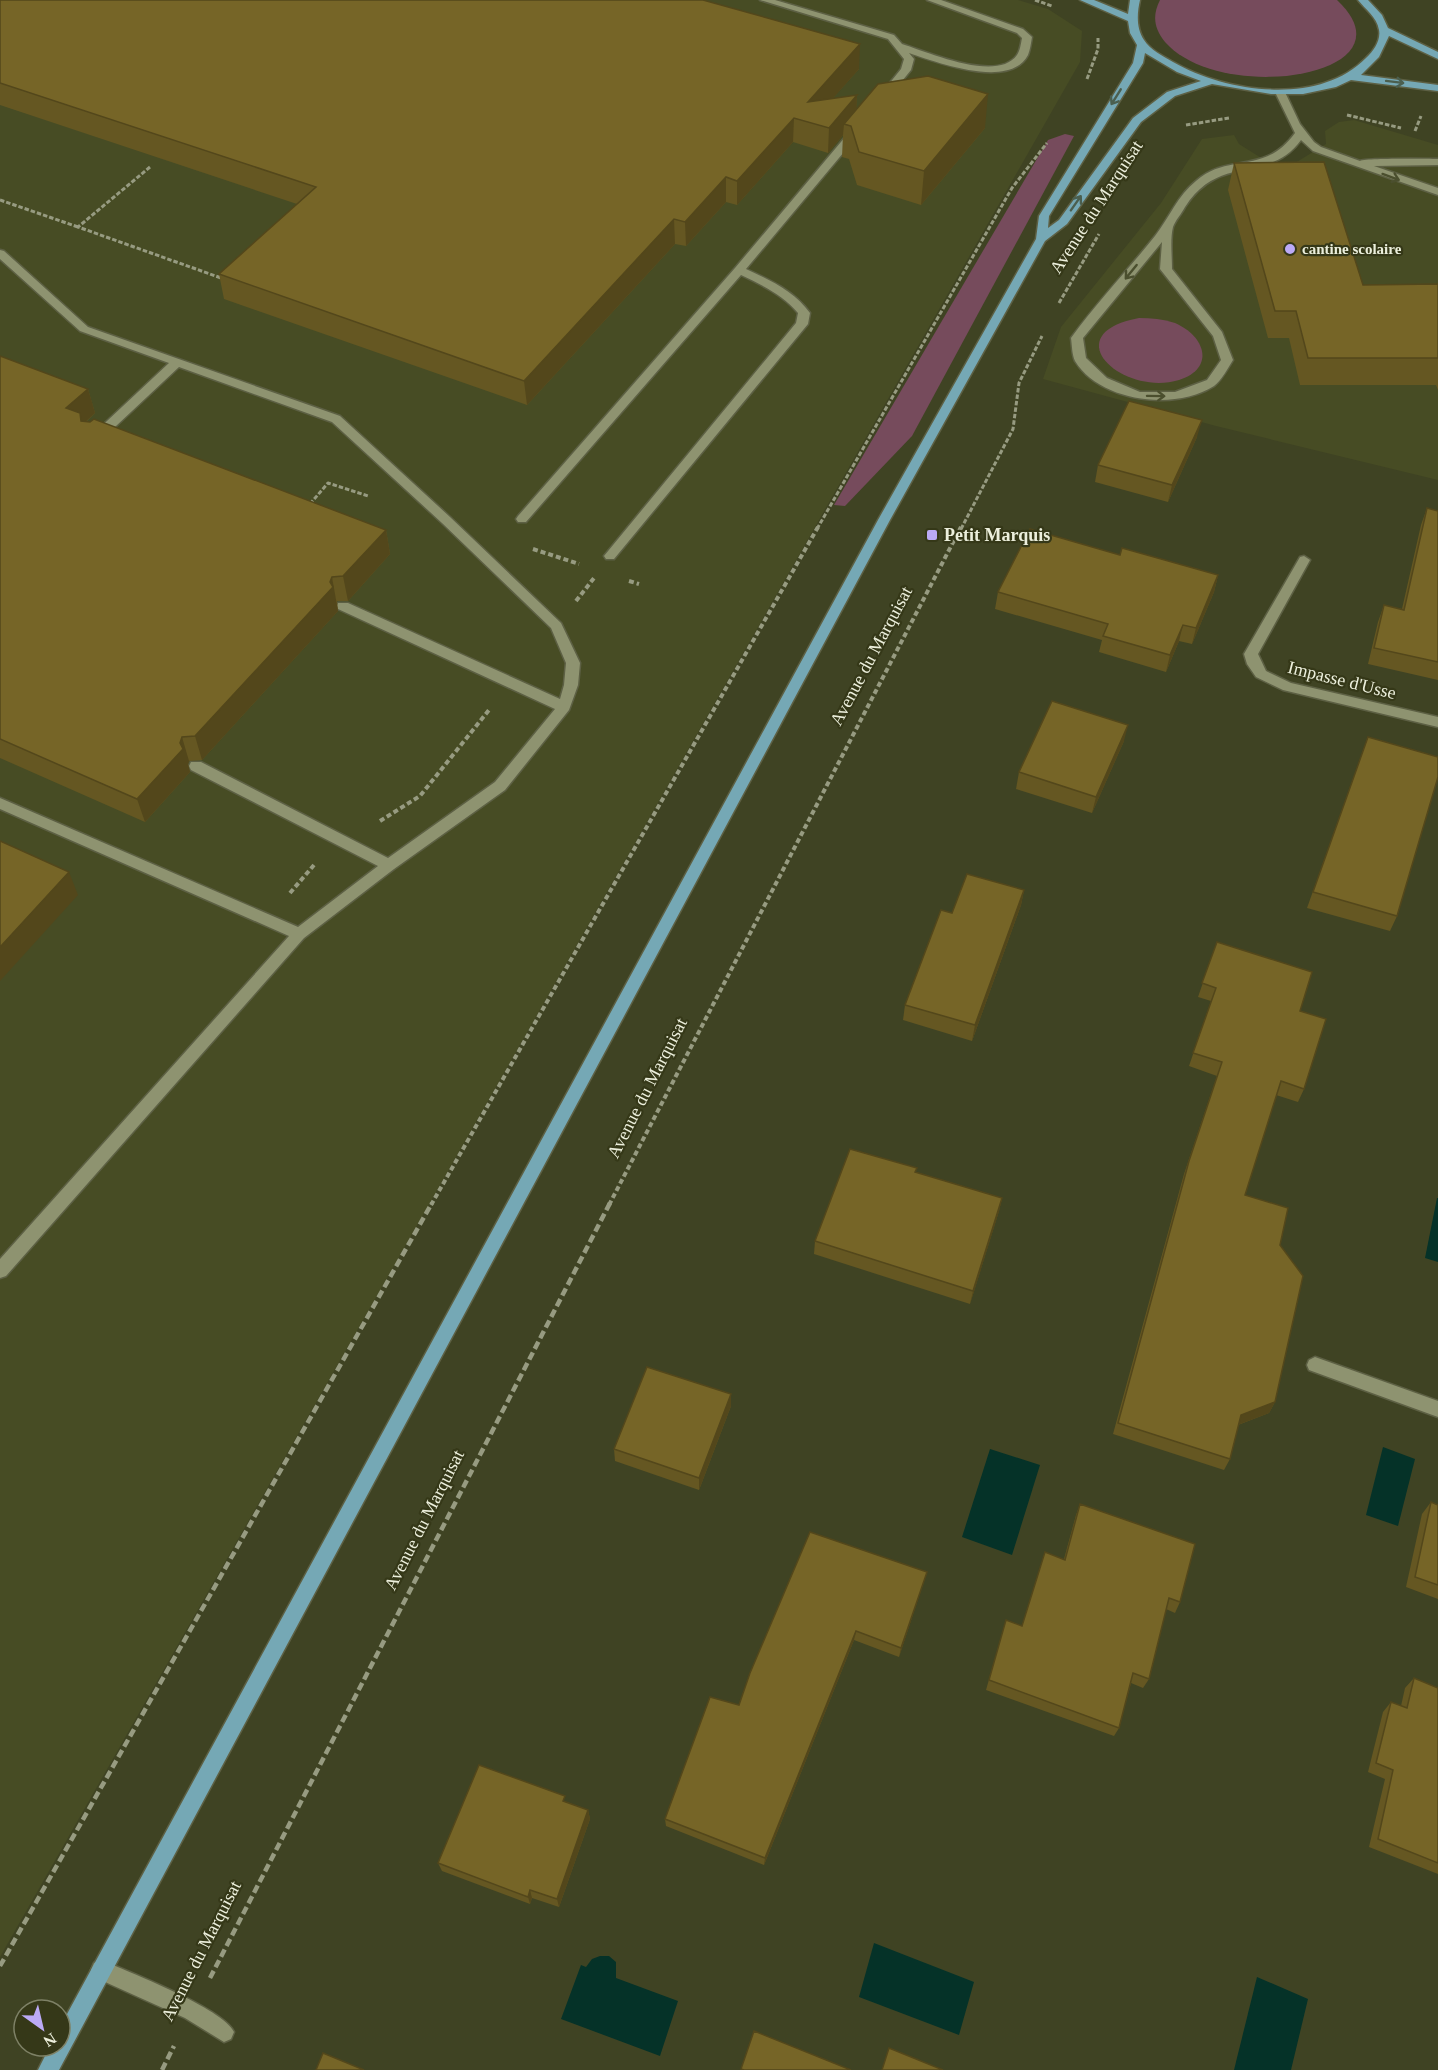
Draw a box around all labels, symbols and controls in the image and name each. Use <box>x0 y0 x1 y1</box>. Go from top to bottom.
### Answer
one-way arrow <box>1384 77 1404 88</box>
one-way arrow <box>1110 88 1122 105</box>
street label: Avenue du Marquisat <box>1046 137 1146 277</box>
one-way arrow <box>1381 172 1400 183</box>
one-way arrow <box>1070 196 1082 212</box>
place label: cantine scolaire <box>1302 241 1402 257</box>
marker: cantine scolaire <box>1283 242 1297 256</box>
one-way arrow <box>1125 264 1138 280</box>
one-way arrow <box>1146 390 1166 402</box>
place label: Petit Marquis <box>944 525 1050 545</box>
marker: Petit Marquis <box>925 528 939 542</box>
street label: Avenue du Marquisat <box>826 583 916 729</box>
street label: Impasse d'Usse <box>1286 657 1398 703</box>
street label: Avenue du Marquisat <box>603 1015 691 1161</box>
street label: Avenue du Marquisat <box>380 1447 468 1593</box>
street label: Avenue du Marquisat <box>157 1878 245 2024</box>
north arrow <box>12 1998 72 2058</box>
text: N <box>40 2030 60 2051</box>

